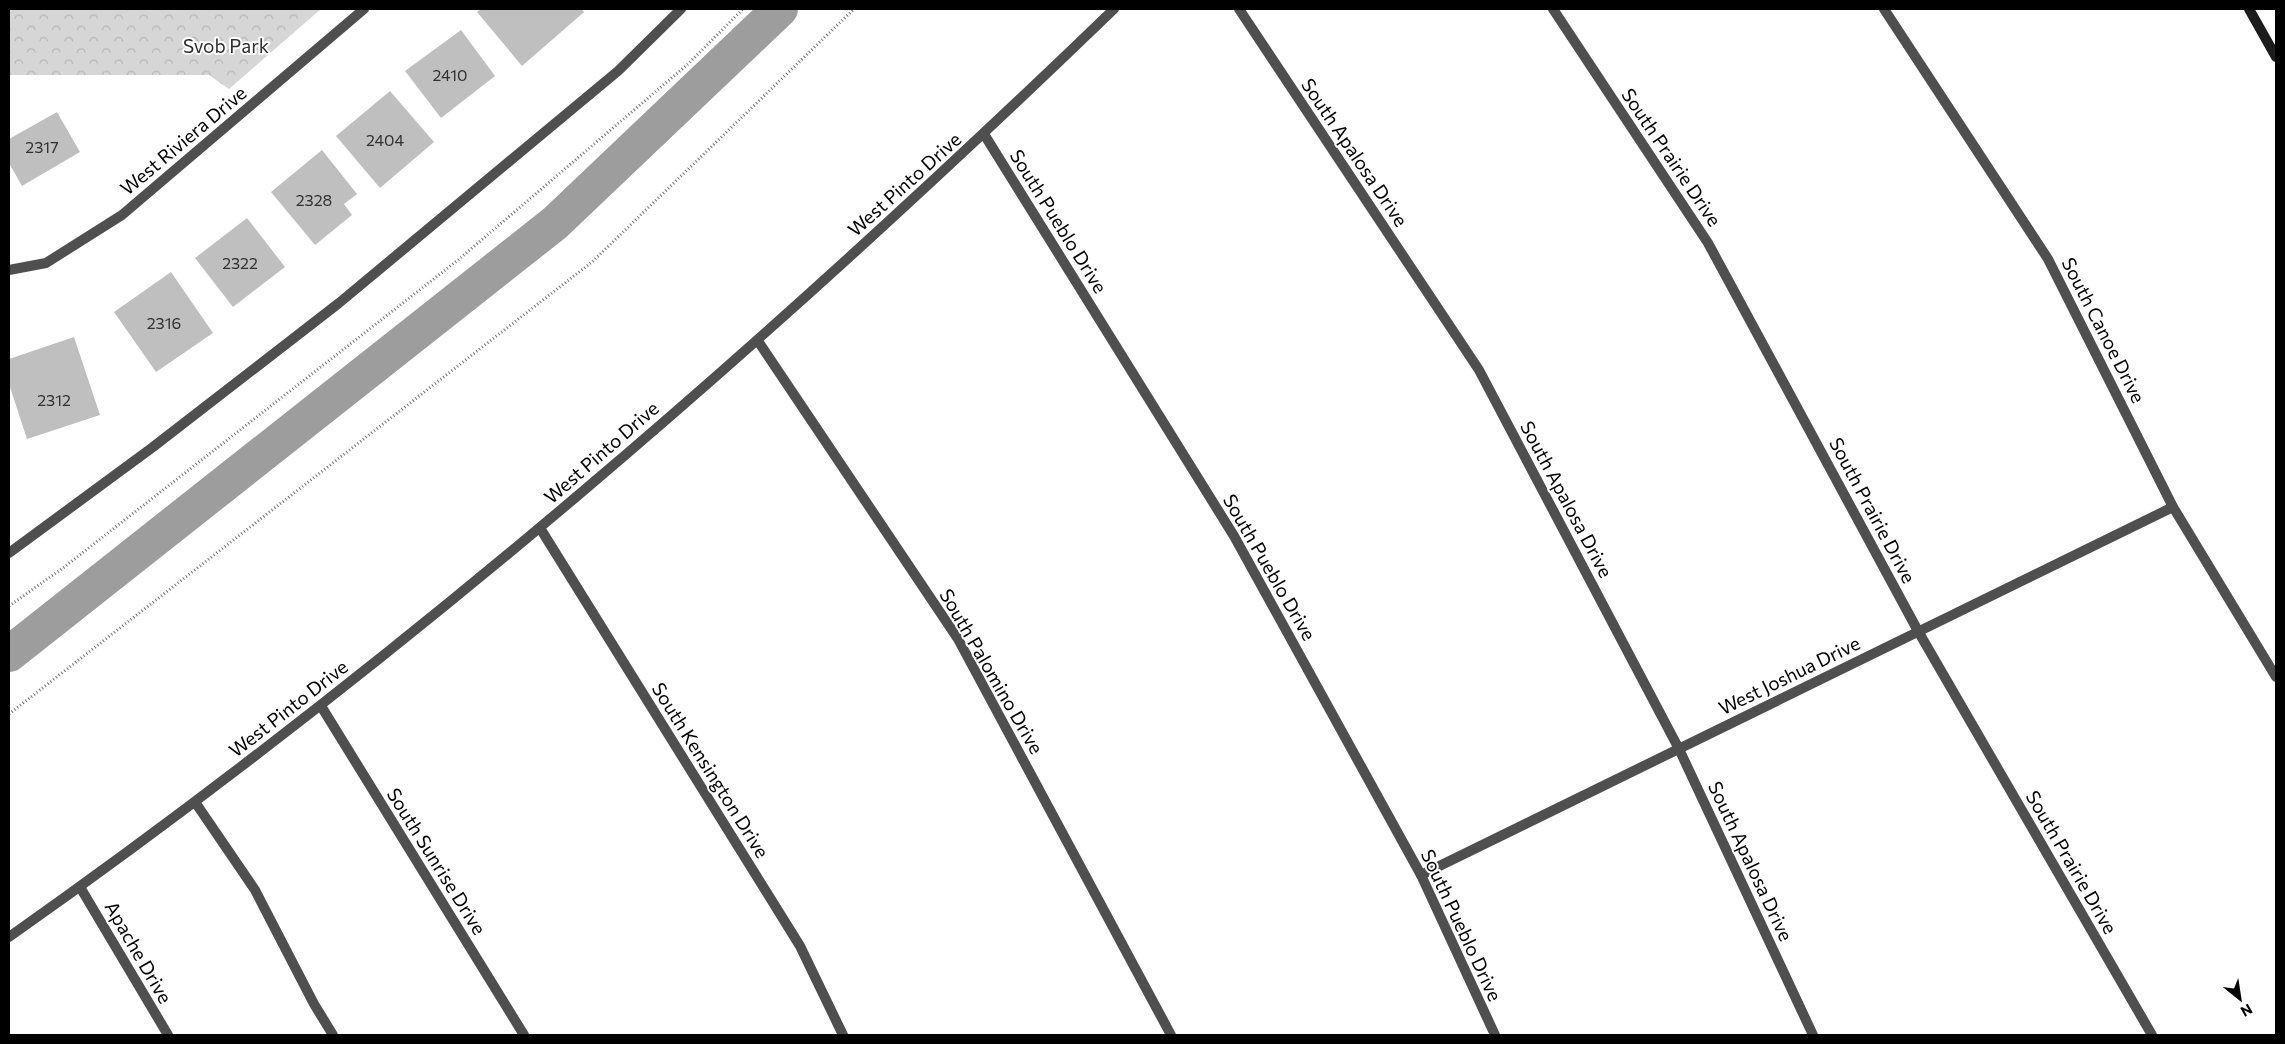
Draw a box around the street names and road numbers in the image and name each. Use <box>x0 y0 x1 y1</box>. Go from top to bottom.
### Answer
street label: South Apalosa Drive <box>1297 74 1413 230</box>
street label: West Riviera Drive <box>115 81 251 199</box>
street label: South Prairie Drive <box>1617 84 1727 230</box>
street label: West Pinto Drive <box>843 127 965 241</box>
street label: South Pueblo Drive <box>1006 145 1112 297</box>
street label: South Canoe Drive <box>2057 253 2151 407</box>
street label: West Pinto Drive <box>539 396 663 508</box>
street label: South Apalosa Drive <box>1516 417 1618 581</box>
street label: South Prairie Drive <box>1825 433 1921 587</box>
street label: South Pueblo Drive <box>1219 490 1321 644</box>
street label: South Palomino Drive <box>935 584 1049 758</box>
street label: West Joshua Drive <box>1715 631 1863 719</box>
street label: West Pinto Drive <box>224 655 352 761</box>
street label: South Kensington Drive <box>648 678 774 862</box>
street label: South Apalosa Drive <box>1704 777 1798 945</box>
street label: South Sunrise Drive <box>383 783 491 939</box>
street label: South Prairie Drive <box>2022 786 2122 938</box>
street label: South Pueblo Drive <box>1417 845 1507 1005</box>
street label: Apache Drive <box>101 897 177 1007</box>

